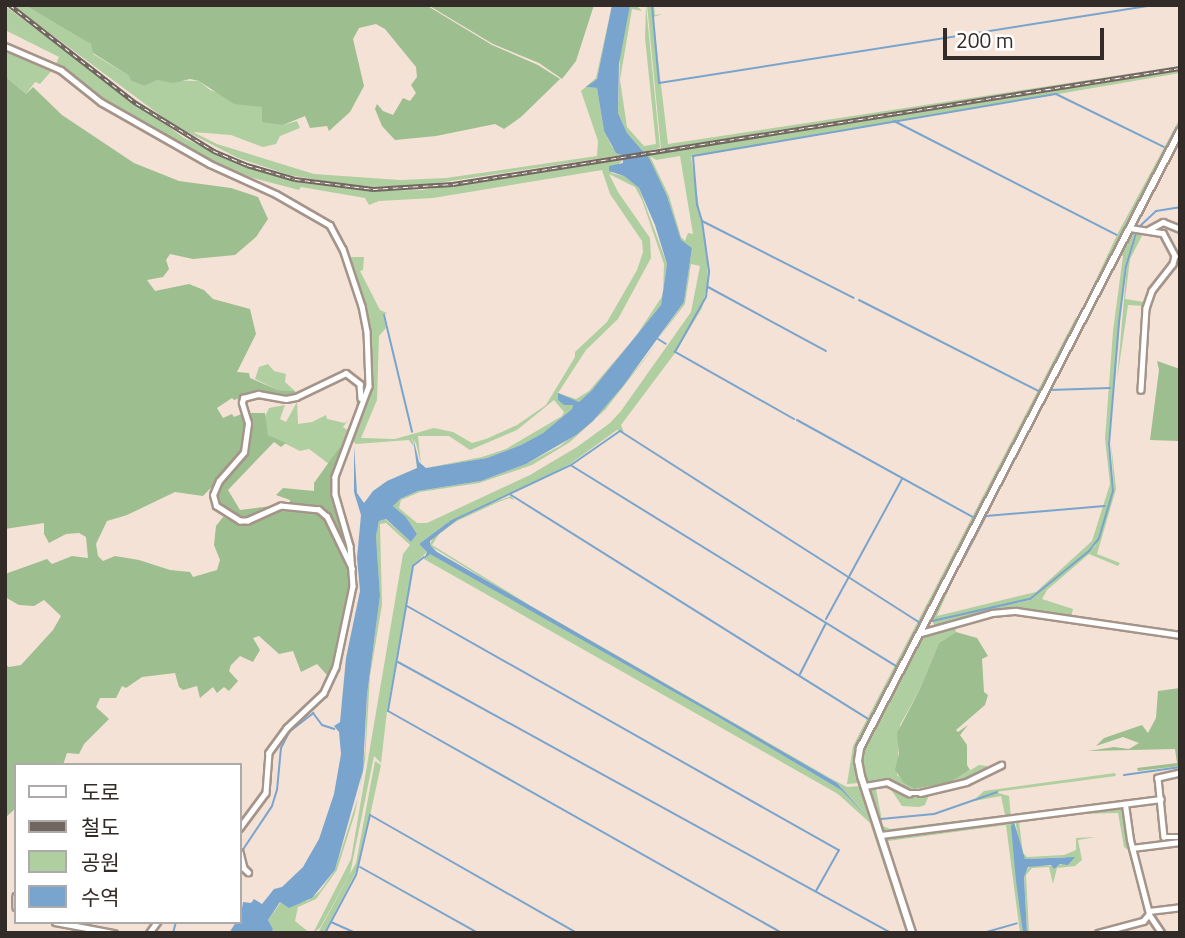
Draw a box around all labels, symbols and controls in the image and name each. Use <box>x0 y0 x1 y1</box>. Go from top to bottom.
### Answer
scale bar <box>947 14 1108 58</box>
text: 200 m <box>956 24 1013 56</box>
legend <box>14 763 242 924</box>
text: 도로 <box>81 776 120 808</box>
text: 철도 <box>81 811 120 843</box>
text: 공원 <box>81 846 120 878</box>
text: 수역 <box>81 881 120 913</box>

